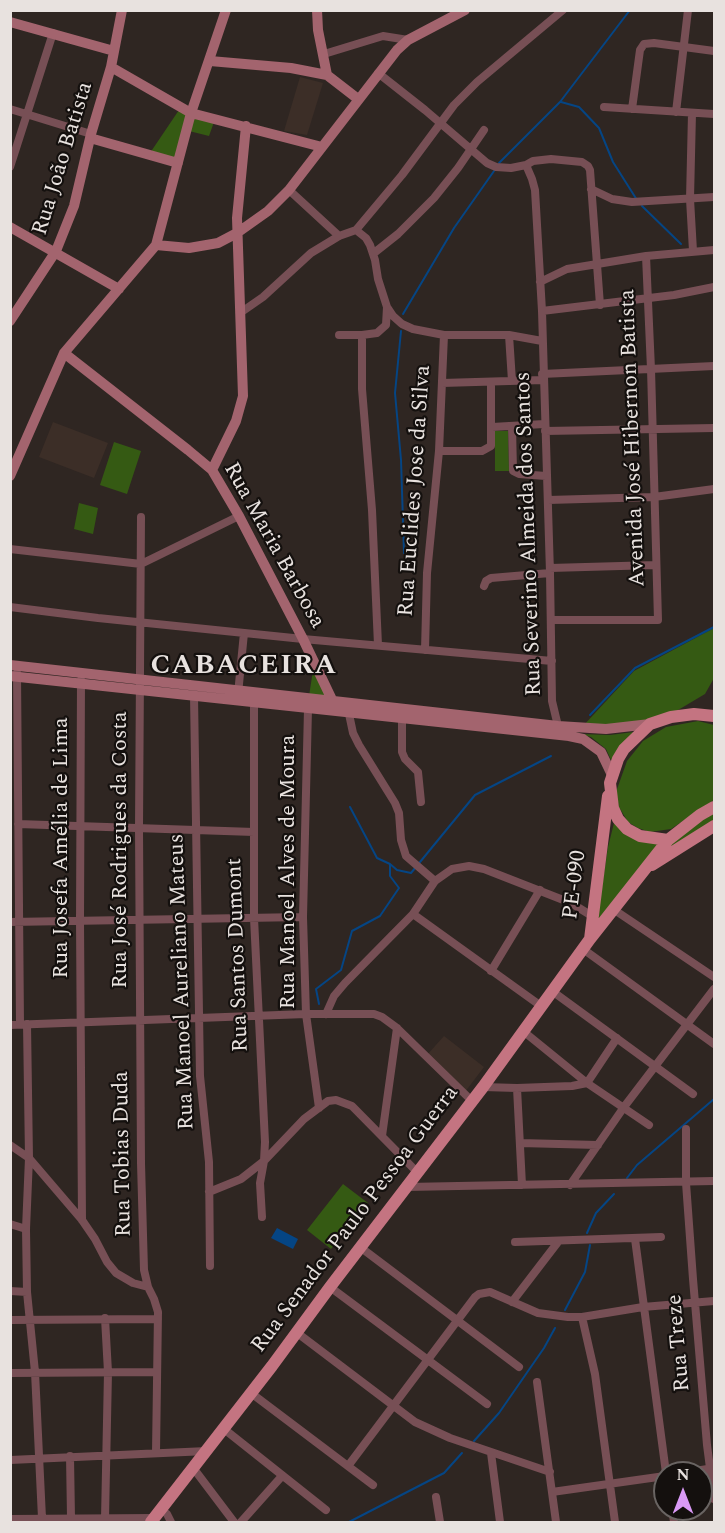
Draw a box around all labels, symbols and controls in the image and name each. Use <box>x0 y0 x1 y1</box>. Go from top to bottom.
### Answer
street label: Rua João Batista <box>28 79 100 239</box>
street label: Avenida José Hibernon Batista <box>616 289 652 587</box>
street label: Rua Euclides Jose da Silva <box>394 364 438 618</box>
street label: Rua Severino Almeida dos Santos <box>511 371 549 697</box>
street label: Rua Maria Barbosa <box>217 459 329 633</box>
district label: CABACEIRA <box>150 651 338 685</box>
street label: Rua José Rodrigues da Costa <box>109 711 135 989</box>
street label: Rua Josefa Amélia de Lima <box>50 717 76 979</box>
street label: Rua Manoel Alves de Moura <box>277 735 303 1009</box>
street label: Rua Manoel Aureliano Mateus <box>165 833 201 1131</box>
street label: PE-090 <box>559 849 593 921</box>
street label: Rua Santos Dumont <box>222 857 256 1053</box>
street label: Rua Tobias Duda <box>109 1071 139 1237</box>
street label: Rua Senador Paulo Pessoa Guerra <box>247 1081 465 1359</box>
street label: Rua Treze <box>663 1293 697 1393</box>
north arrow <box>653 1461 713 1521</box>
text: N <box>676 1463 690 1487</box>

